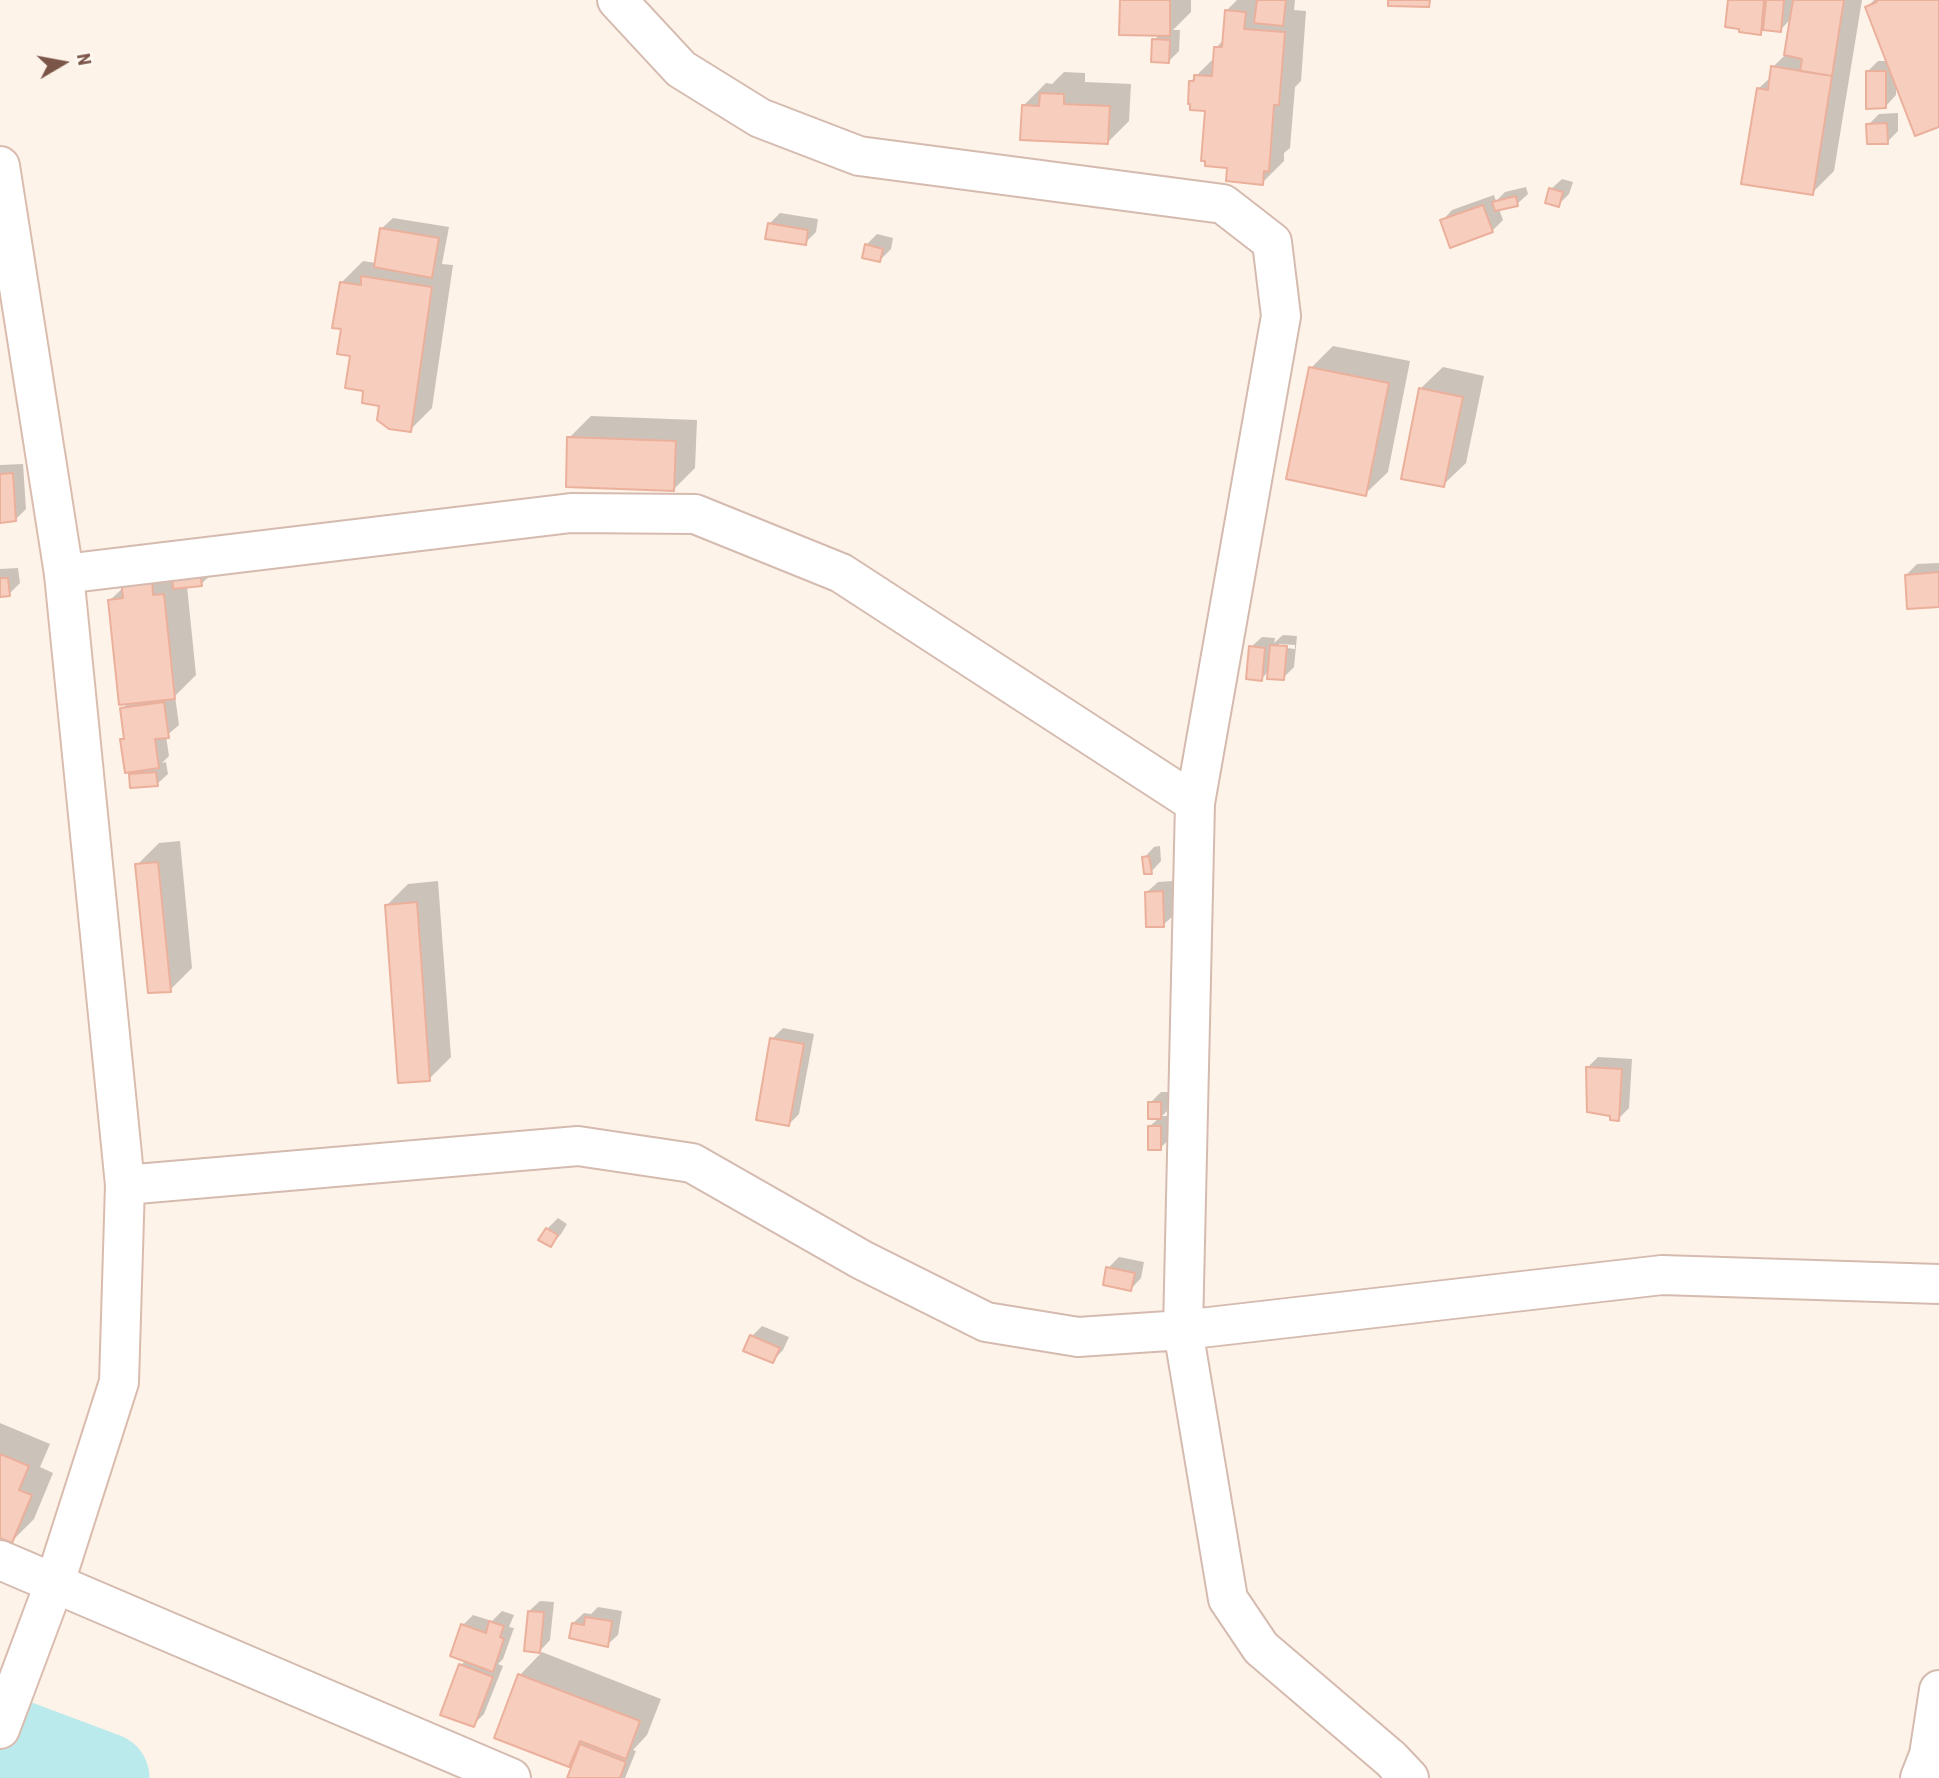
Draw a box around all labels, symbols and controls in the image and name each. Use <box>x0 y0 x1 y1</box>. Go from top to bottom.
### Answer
north arrow <box>28 28 98 98</box>
text: N <box>72 52 97 67</box>

